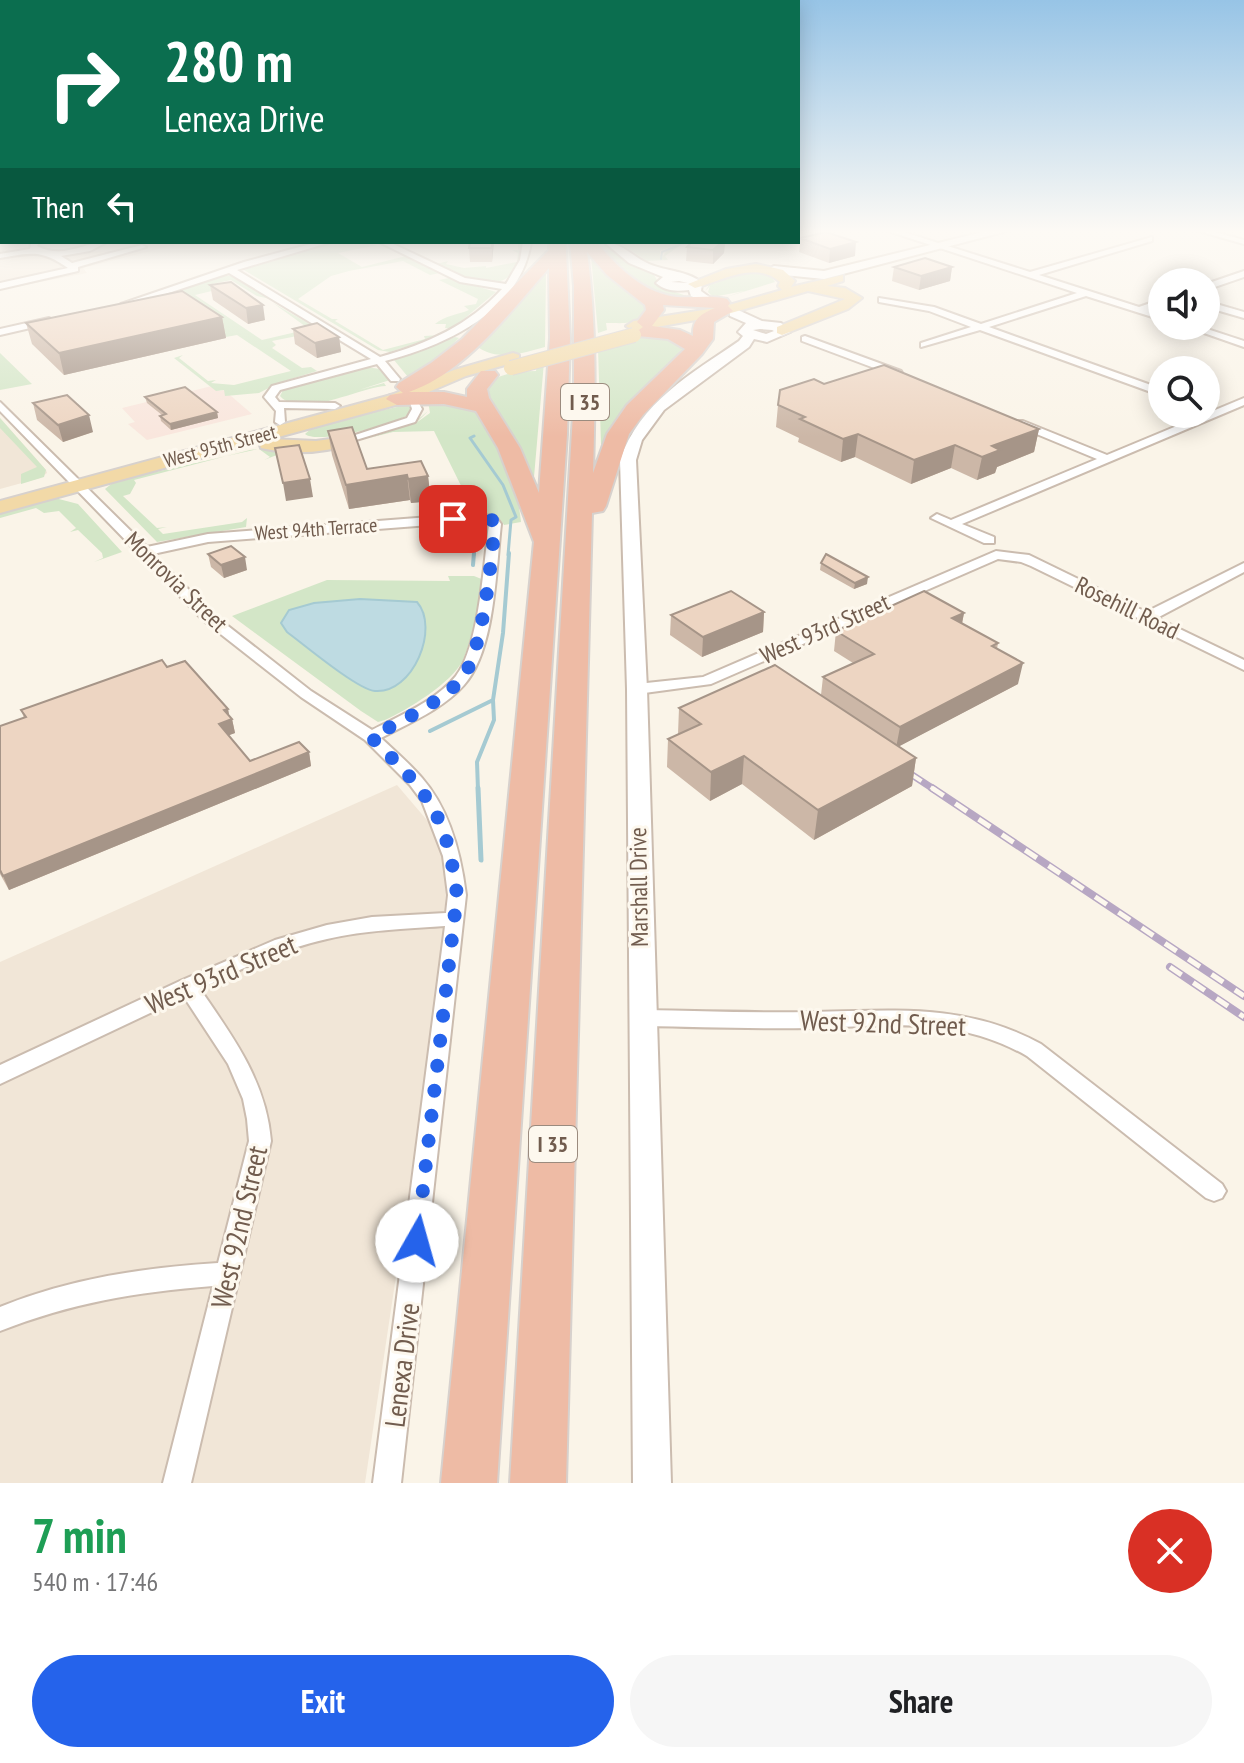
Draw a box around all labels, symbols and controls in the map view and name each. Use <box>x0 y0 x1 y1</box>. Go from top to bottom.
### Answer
text: 280 m <box>164 25 293 97</box>
icon: right <box>32 32 136 136</box>
text: Lenexa Drive <box>164 95 325 142</box>
icon: left <box>100 184 144 228</box>
text: Then <box>32 187 84 226</box>
map controls <box>1148 268 1220 428</box>
button: sound <box>1148 268 1220 340</box>
button: search <box>1148 356 1220 428</box>
road number: I 35 <box>561 384 609 420</box>
street label: West 95th Street <box>161 418 280 473</box>
pin <box>419 485 487 553</box>
icon: arrive <box>431 497 475 541</box>
street label: West 94th Terrace <box>254 512 378 546</box>
street label: Monrovia Street <box>118 525 235 639</box>
street label: Rosehill Road <box>1070 569 1184 646</box>
street label: West 93rd Street <box>755 586 895 671</box>
street label: Marshall Drive <box>622 827 655 947</box>
street label: West 93rd Street <box>139 925 303 1022</box>
street label: West 92nd Street <box>799 1001 967 1044</box>
road number: I 35 <box>529 1126 577 1162</box>
street label: West 92nd Street <box>202 1142 275 1312</box>
position arrow <box>375 1199 459 1283</box>
street label: Lenexa Drive <box>376 1301 427 1429</box>
text: 7 min <box>32 1504 127 1566</box>
button: close <box>1128 1509 1212 1593</box>
text: 540 m · 17:46 <box>32 1565 158 1598</box>
button: Exit <box>32 1655 614 1747</box>
button: Share <box>630 1655 1212 1747</box>

